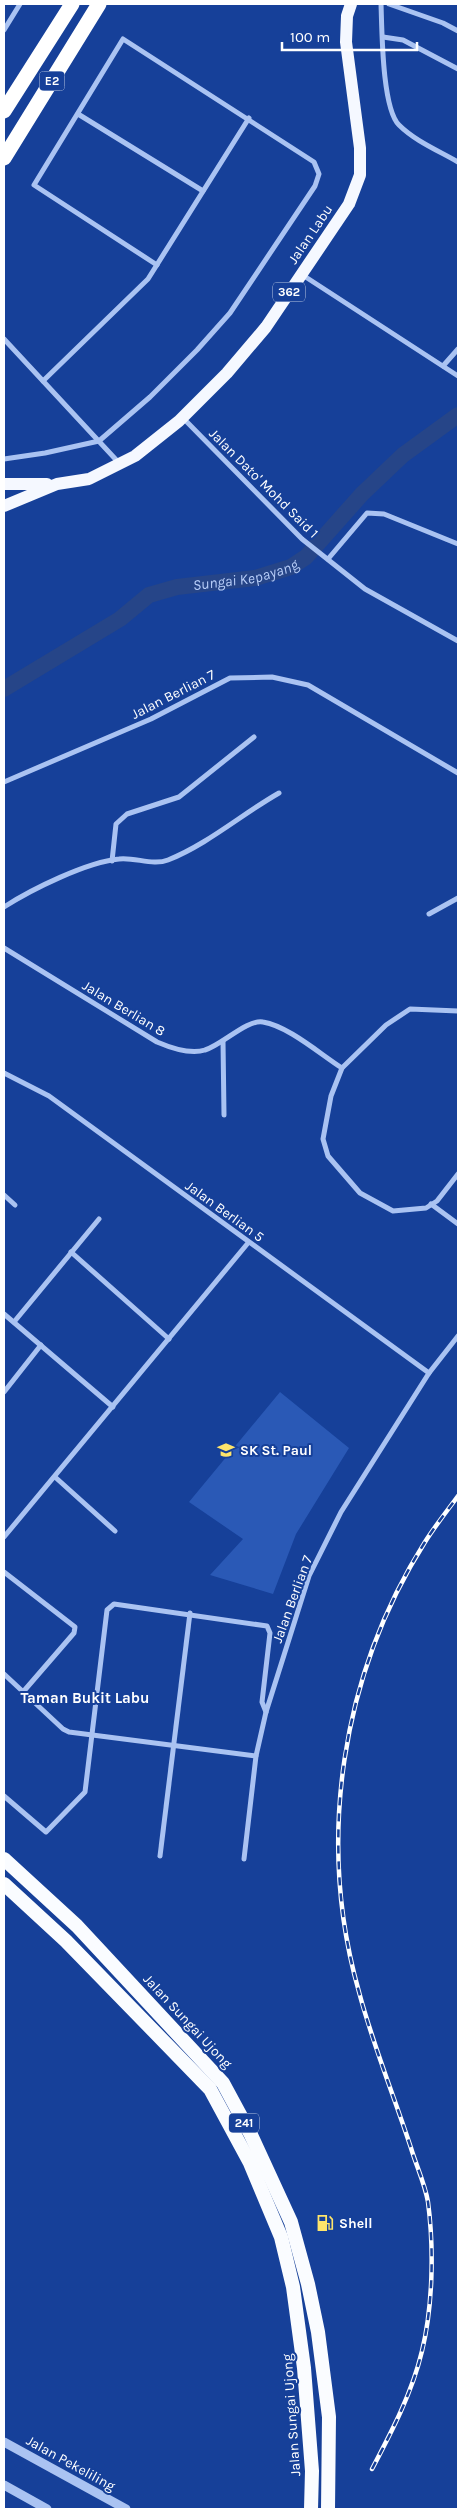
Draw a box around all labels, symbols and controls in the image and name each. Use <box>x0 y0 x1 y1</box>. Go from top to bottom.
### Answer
scale bar <box>282 20 417 52</box>
text: 100 m <box>290 28 330 46</box>
road number: E2 <box>40 72 64 90</box>
street label: Jalan Labu <box>284 201 336 267</box>
road number: 362 <box>273 282 305 302</box>
street label: Jalan Dato' Mohd Said 1 <box>205 425 322 542</box>
water label: Sungai Kepayang <box>192 555 303 594</box>
street label: Jalan Berlian 7 <box>128 666 218 723</box>
street label: Jalan Berlian 8 <box>79 977 168 1040</box>
street label: Jalan Berlian 5 <box>182 1177 267 1246</box>
school or university icon: SK St. Paul <box>216 1440 236 1460</box>
place label: SK St. Paul <box>240 1442 312 1459</box>
street label: Jalan Berlian 7 <box>269 1553 316 1645</box>
district label: Taman Bukit Labu <box>21 1689 149 1707</box>
street label: Jalan Sungai Ujong <box>140 1971 236 2072</box>
road number: 241 <box>229 2114 259 2132</box>
fuel station icon: Shell <box>315 2213 335 2233</box>
place label: Shell <box>339 2215 373 2232</box>
street label: Jalan Sungai Ujong <box>279 2353 304 2477</box>
street label: Jalan Pekeliling <box>23 2432 118 2495</box>

